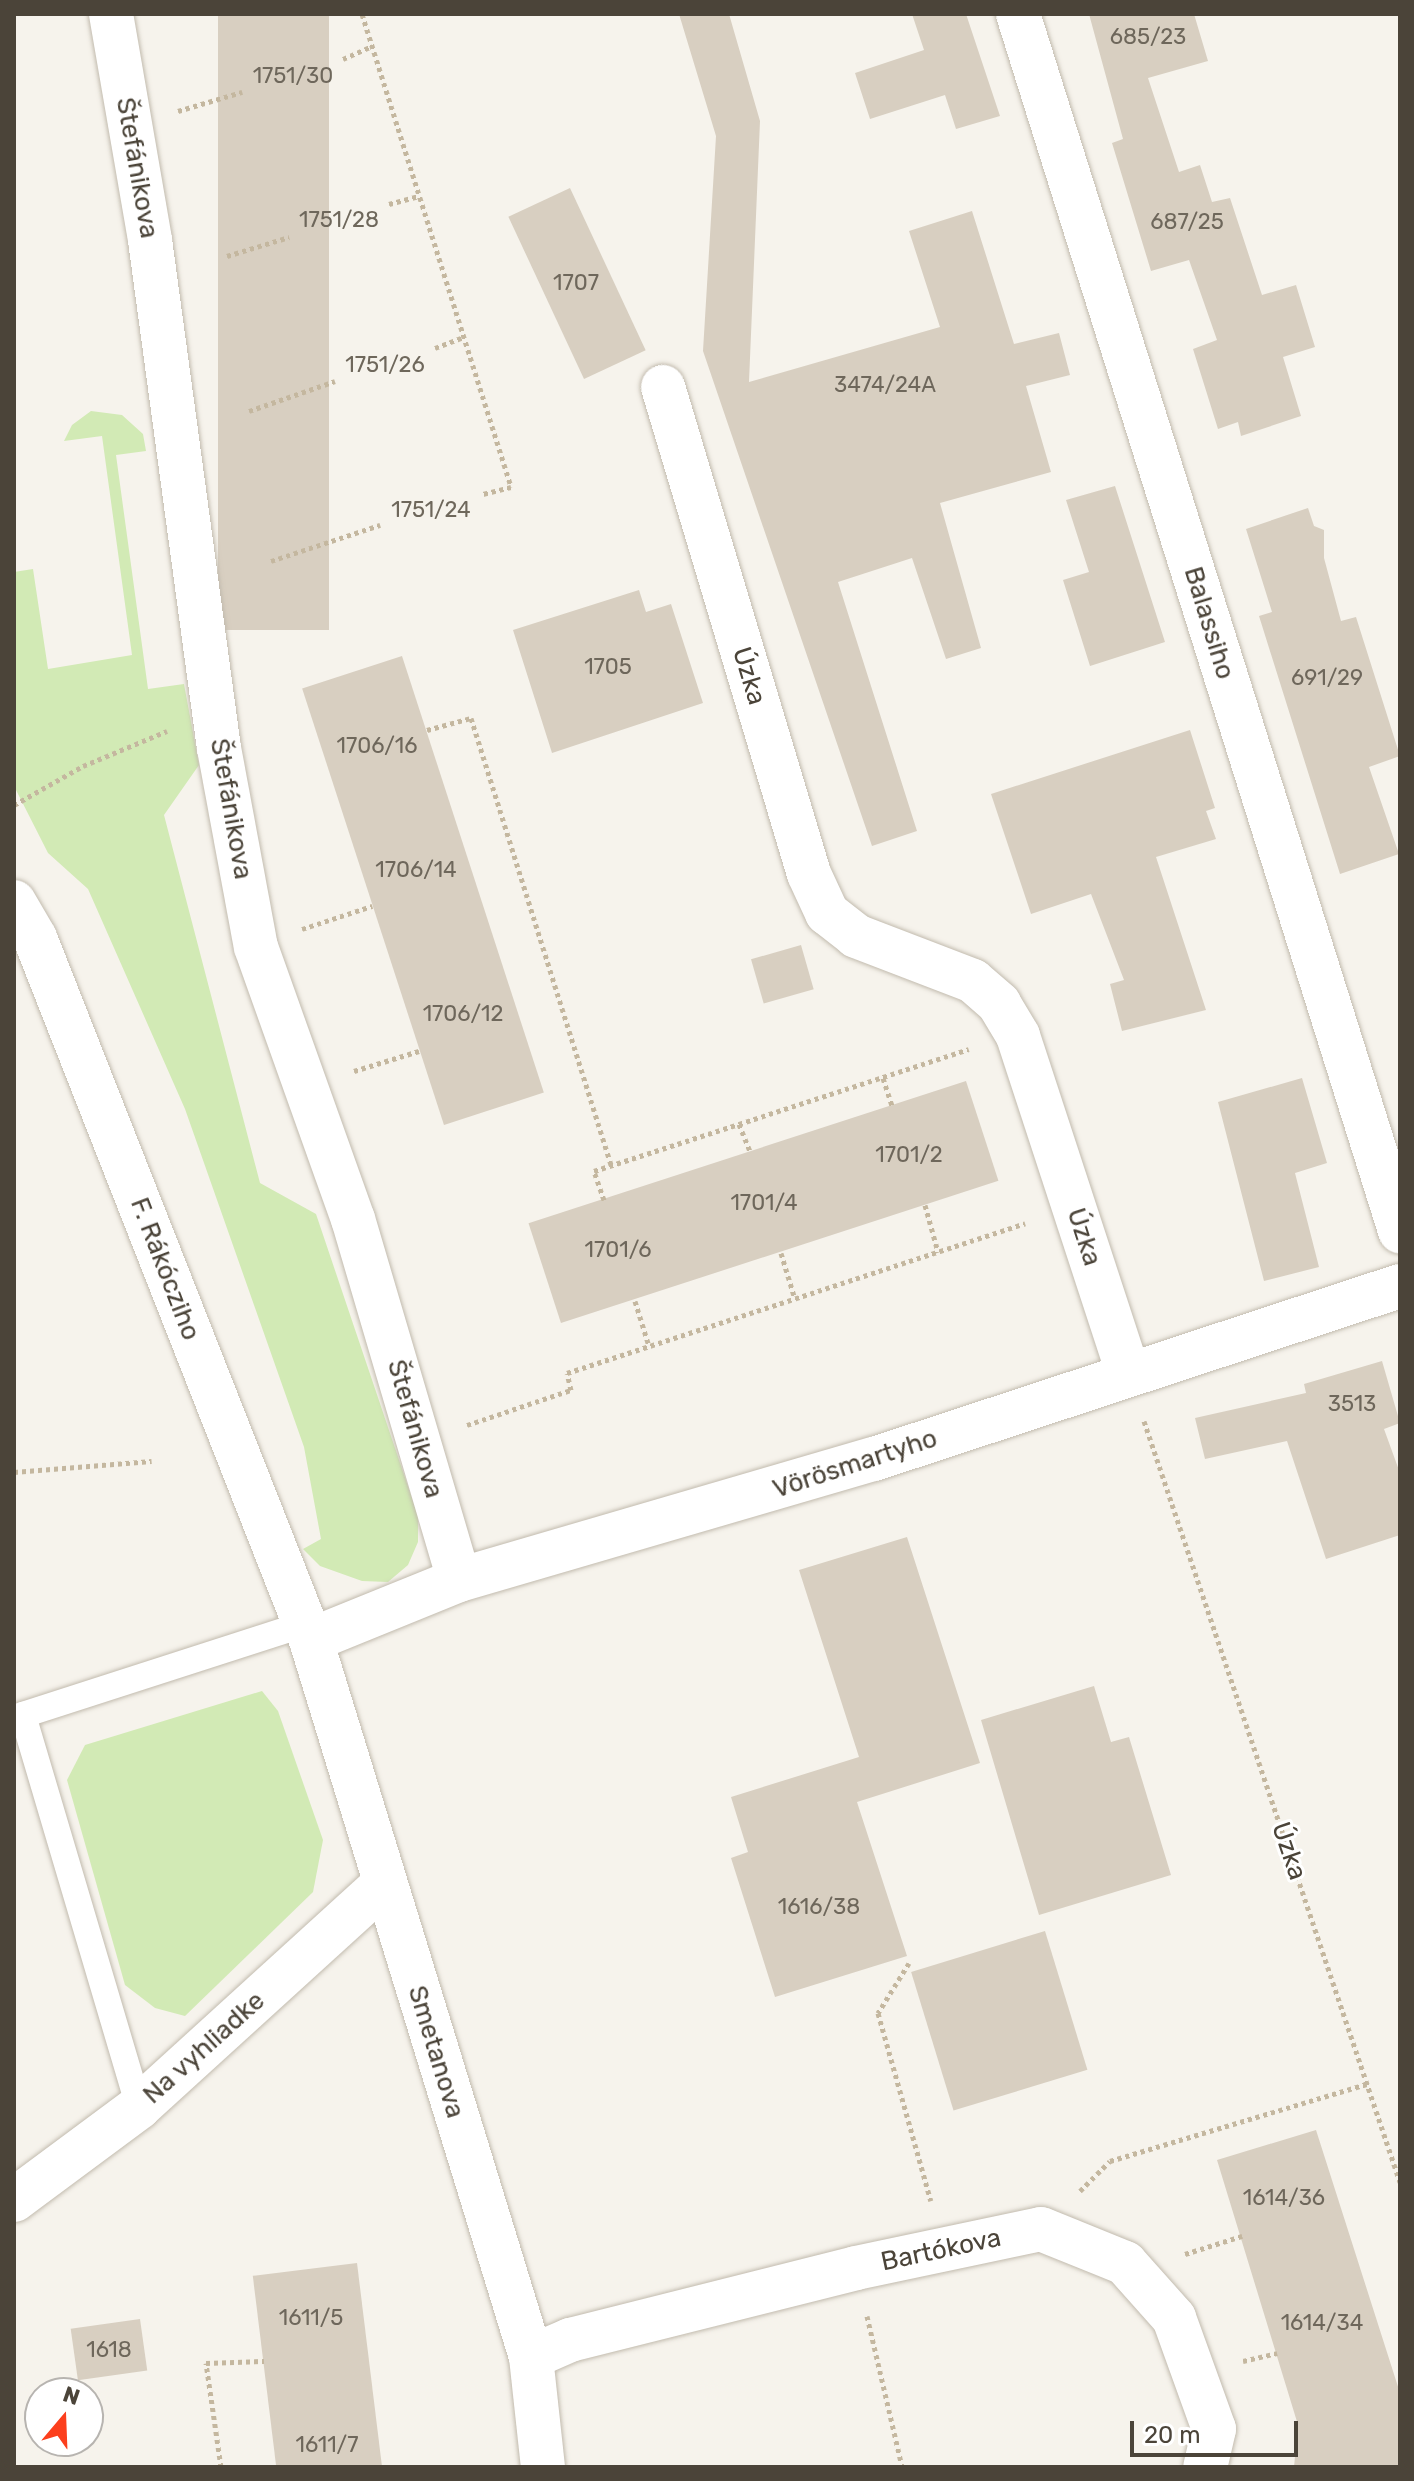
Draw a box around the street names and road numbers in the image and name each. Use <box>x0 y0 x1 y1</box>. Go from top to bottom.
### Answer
street label: Štefánikova <box>109 95 165 241</box>
street label: Balassiho <box>1177 563 1241 683</box>
street label: Úzka <box>725 643 773 709</box>
street label: Štefánikova <box>203 736 259 882</box>
street label: F. Rákócziho <box>124 1193 206 1345</box>
street label: Úzka <box>1060 1204 1108 1270</box>
street label: Štefánikova <box>380 1356 450 1502</box>
street label: Vörösmartyho <box>769 1423 941 1505</box>
street label: Úzka <box>1265 1818 1313 1884</box>
street label: Smetanova <box>401 1982 471 2122</box>
street label: Na vyhliadke <box>137 1985 271 2111</box>
street label: Bartókova <box>878 2222 1004 2278</box>

